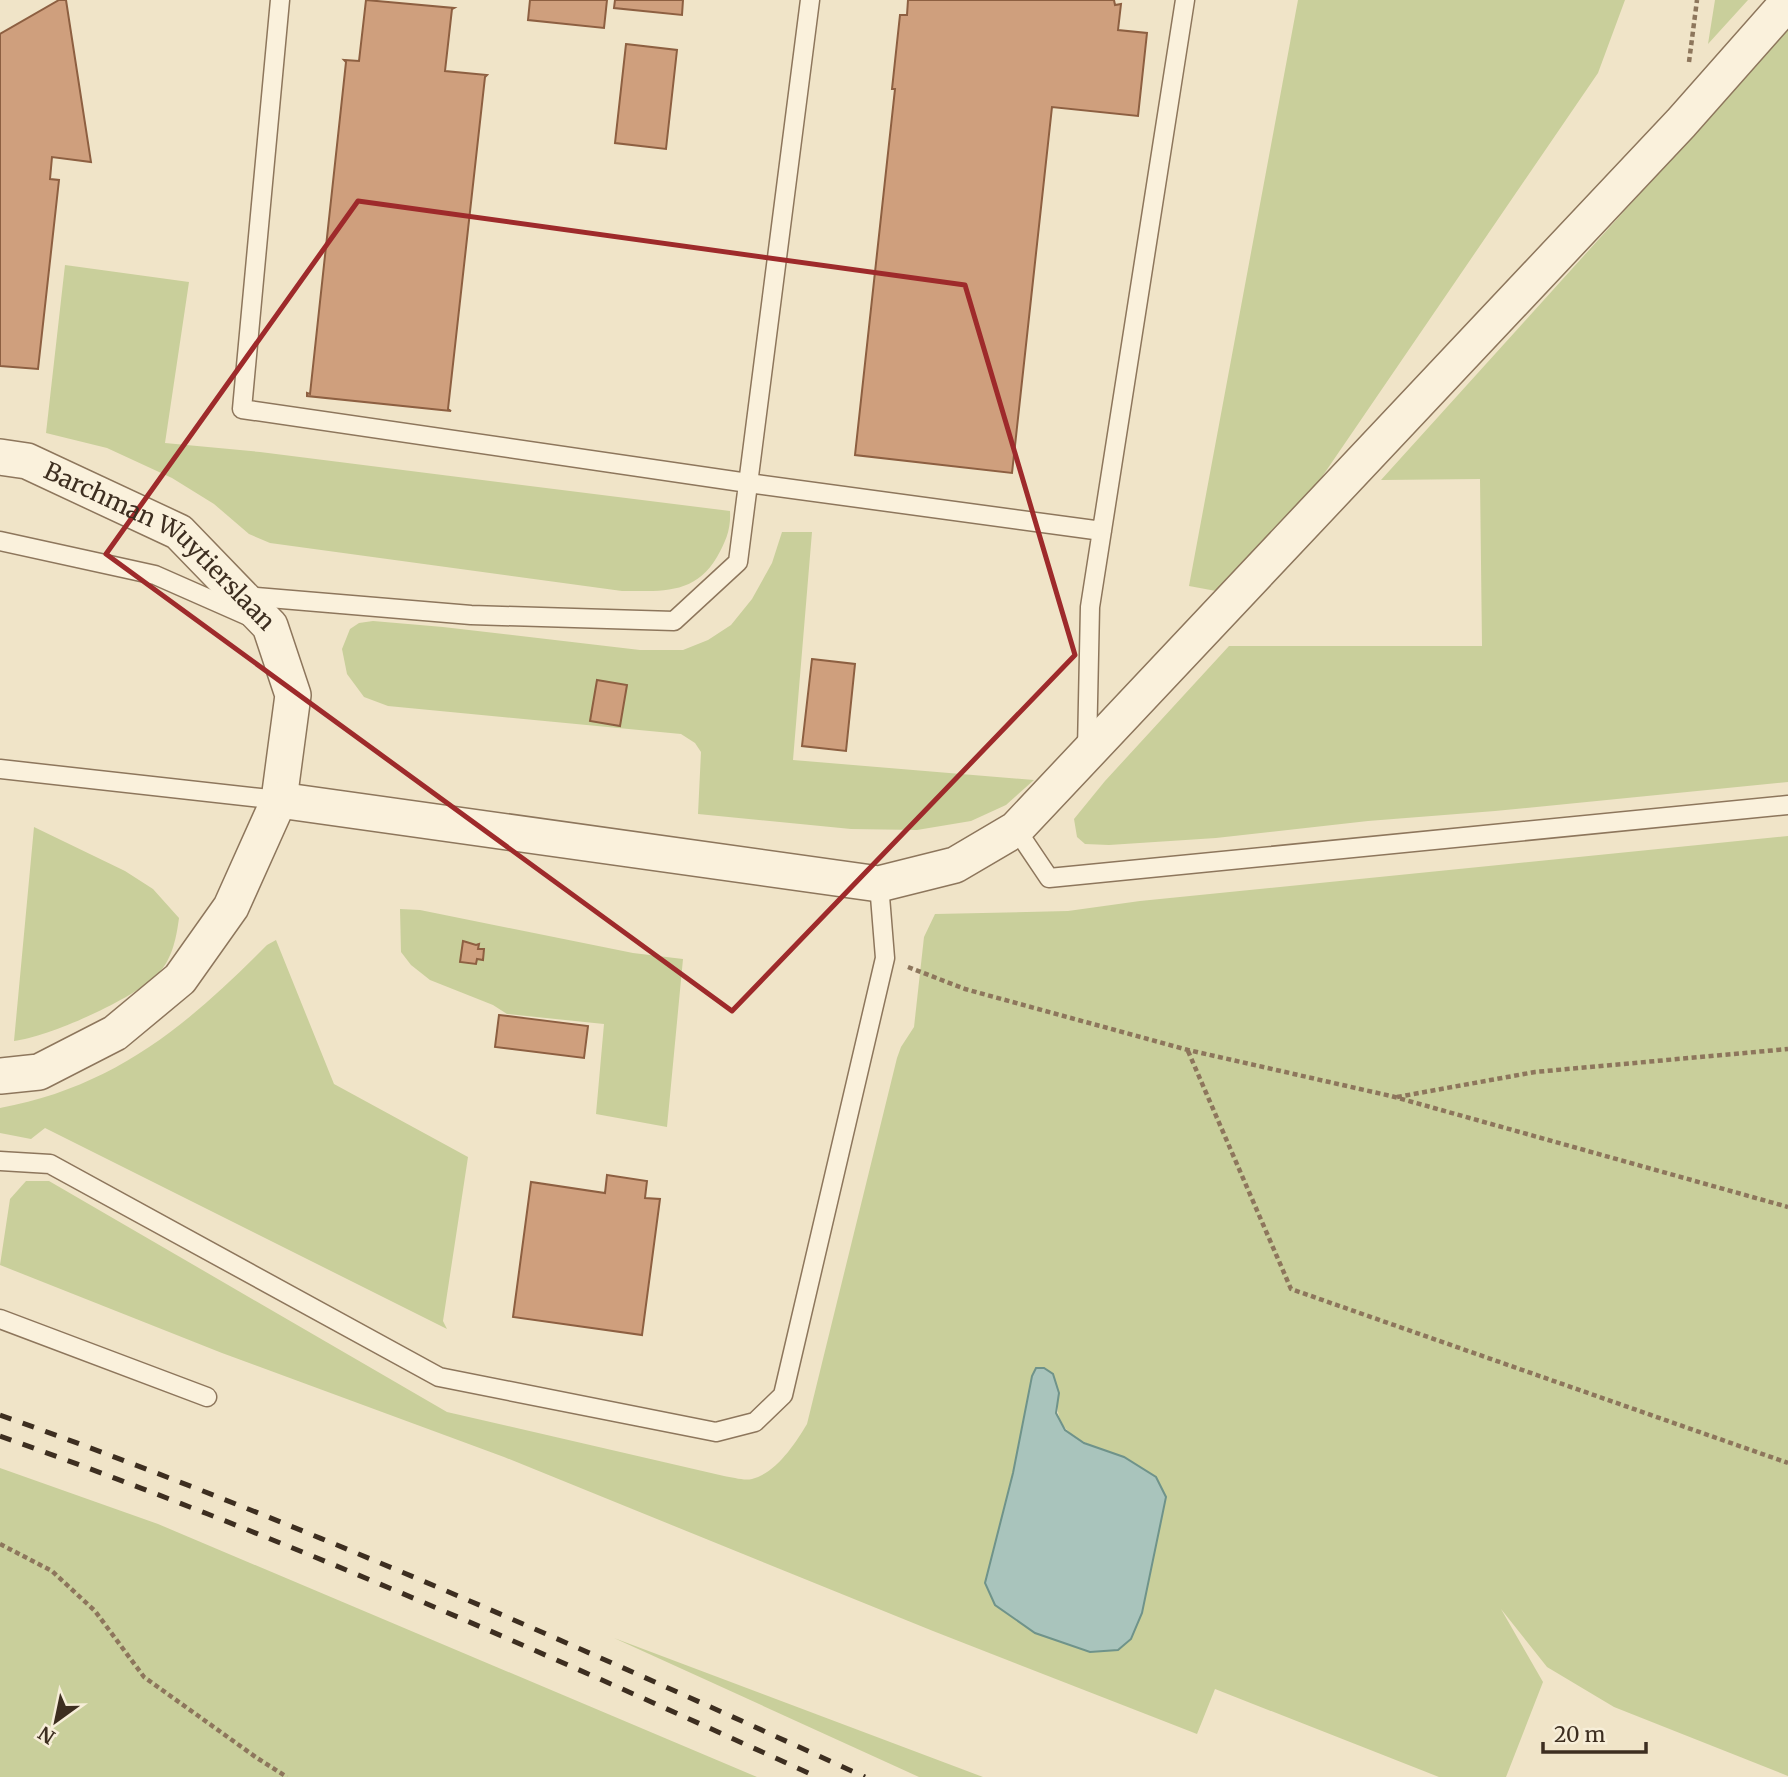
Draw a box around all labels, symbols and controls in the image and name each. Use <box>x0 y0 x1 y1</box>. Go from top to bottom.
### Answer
street label: Barchman Wuytierslaan <box>39 455 282 637</box>
north arrow <box>21 1686 91 1756</box>
scale bar <box>1543 1710 1646 1754</box>
text: N <box>34 1721 60 1749</box>
text: 20 m <box>1554 1721 1606 1748</box>

